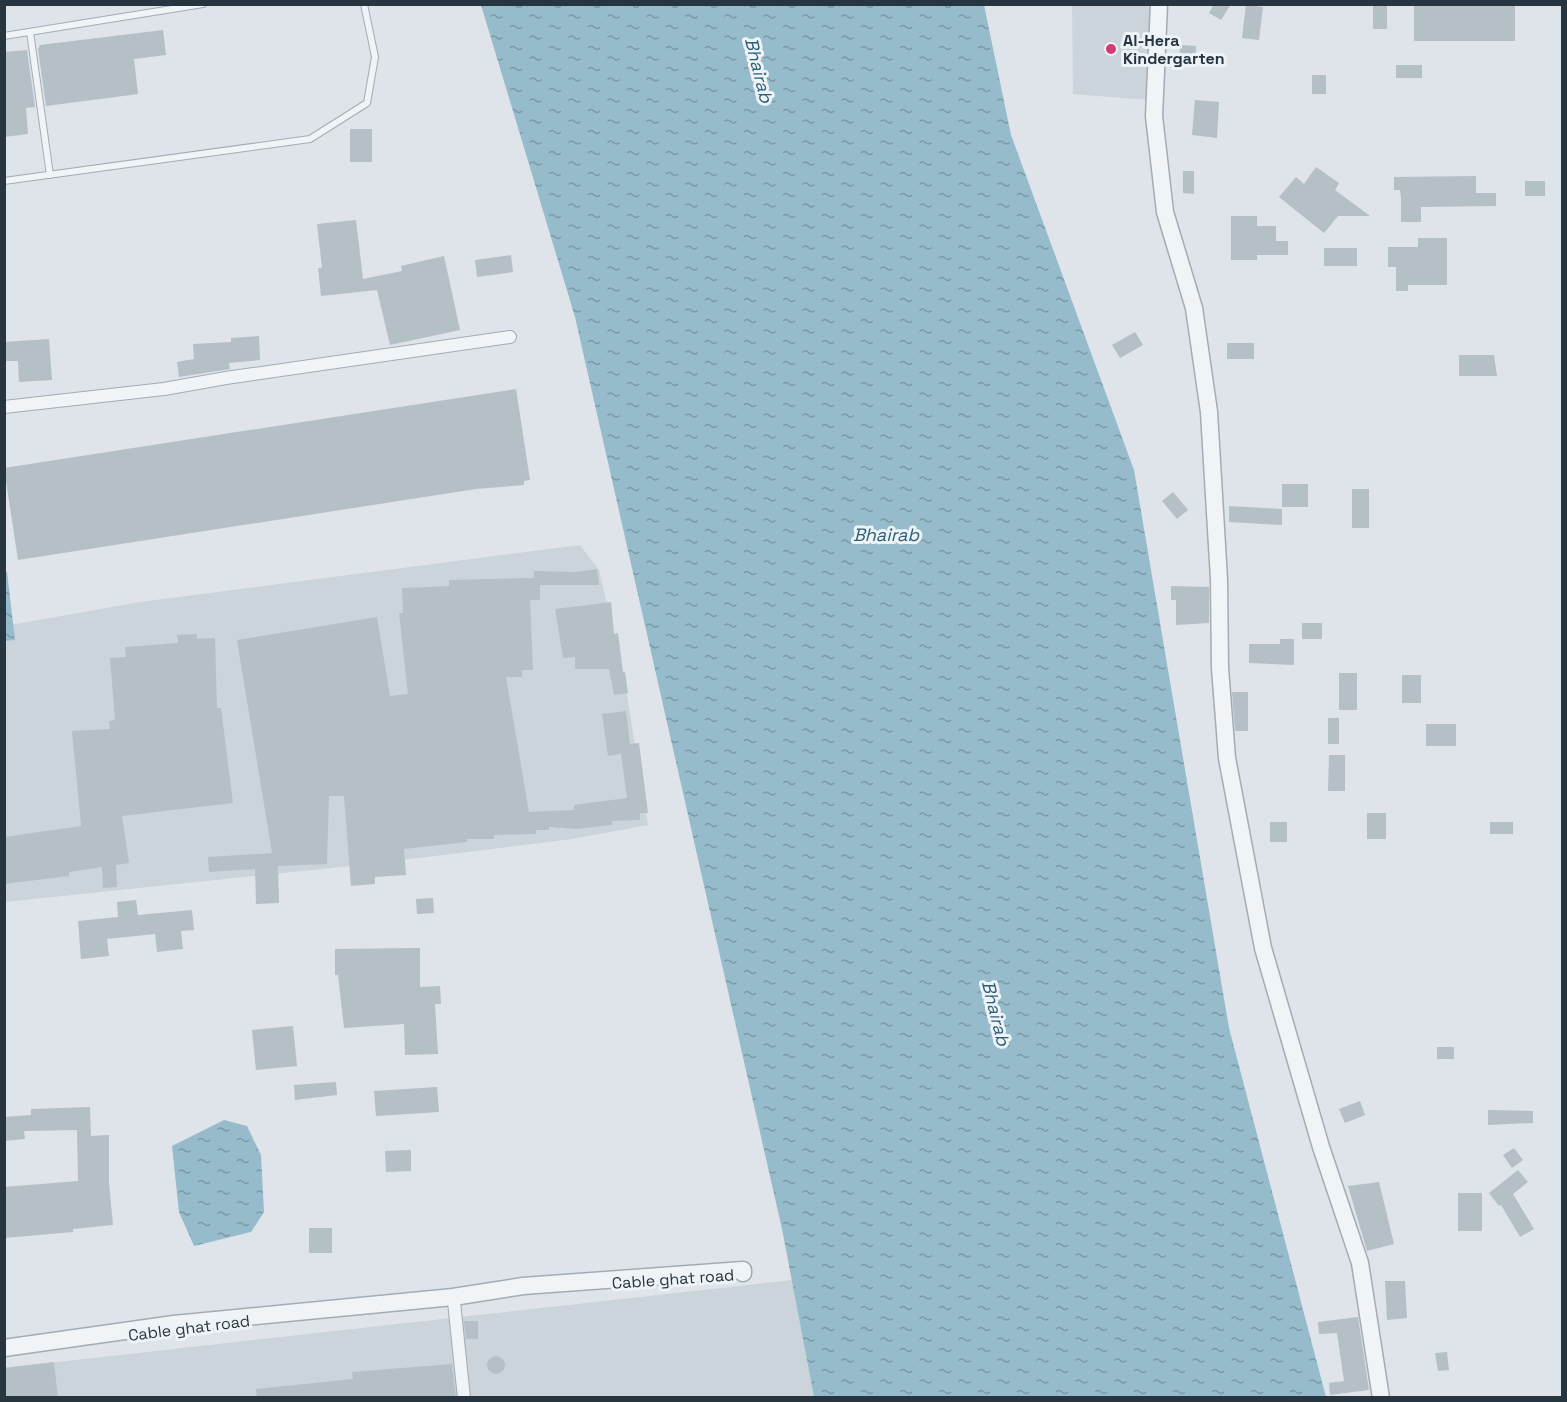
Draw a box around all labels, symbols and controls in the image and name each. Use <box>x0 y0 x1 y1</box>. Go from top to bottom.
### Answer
place label: Al-Hera Kindergarten <box>1123 30 1225 69</box>
water label: Bhairab <box>740 35 778 106</box>
marker: Al-Hera Kindergarten <box>1104 42 1118 56</box>
water label: Bhairab <box>853 523 920 546</box>
water label: Bhairab <box>977 978 1015 1049</box>
street label: Cable ghat road <box>611 1264 735 1294</box>
street label: Cable ghat road <box>127 1310 251 1346</box>

